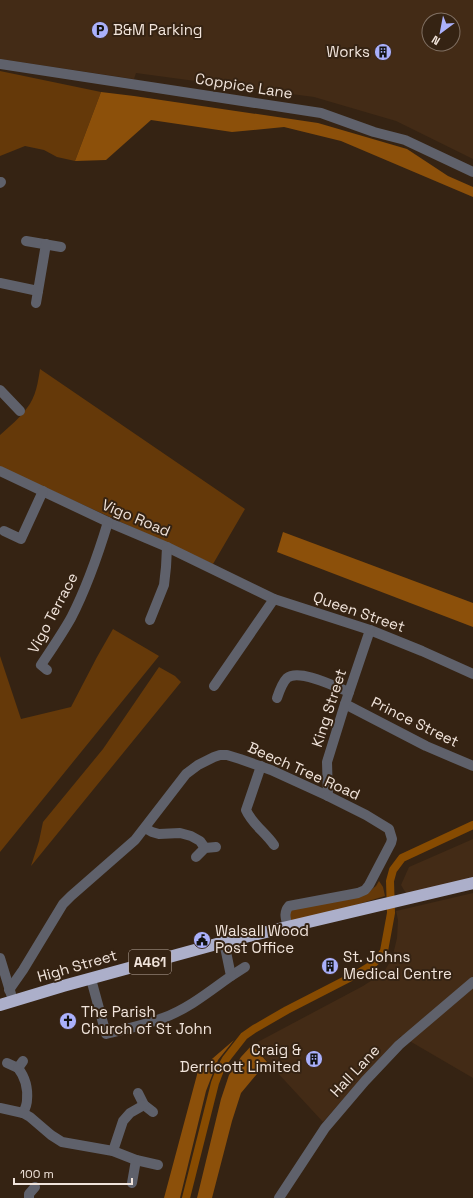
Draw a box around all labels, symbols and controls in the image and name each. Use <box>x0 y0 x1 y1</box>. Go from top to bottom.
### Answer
north arrow <box>421 12 461 52</box>
parking icon: B&M Parking <box>90 20 110 40</box>
place label: B&M Parking <box>113 20 203 39</box>
text: N <box>429 33 443 48</box>
place label: Works <box>326 42 370 61</box>
building icon: Works <box>373 42 393 62</box>
street label: Coppice Lane <box>194 68 294 103</box>
street label: Vigo Road <box>99 495 173 540</box>
street label: Vigo Terrace <box>23 569 82 656</box>
street label: Queen Street <box>311 587 408 636</box>
street label: King Street <box>307 666 350 749</box>
street label: Prince Street <box>368 692 462 751</box>
street label: Beech Tree Road <box>245 737 363 804</box>
place label: Walsall Wood Post Office <box>215 921 309 957</box>
public building icon: Walsall Wood Post Office <box>192 930 212 950</box>
street label: High Street <box>35 945 119 986</box>
place label: St. Johns Medical Centre <box>343 947 452 983</box>
road number: A461 <box>129 950 171 974</box>
building icon: St. Johns Medical Centre <box>320 956 340 976</box>
place label: The Parish Church of St John <box>81 1002 212 1038</box>
church icon: The Parish Church of St John <box>58 1011 78 1031</box>
place label: Craig & Derricott Limited <box>180 1040 301 1076</box>
street label: Hall Lane <box>326 1040 384 1101</box>
building icon: Craig & Derricott Limited <box>304 1049 324 1069</box>
scale bar <box>14 1160 132 1186</box>
text: 100 m <box>20 1166 54 1182</box>

